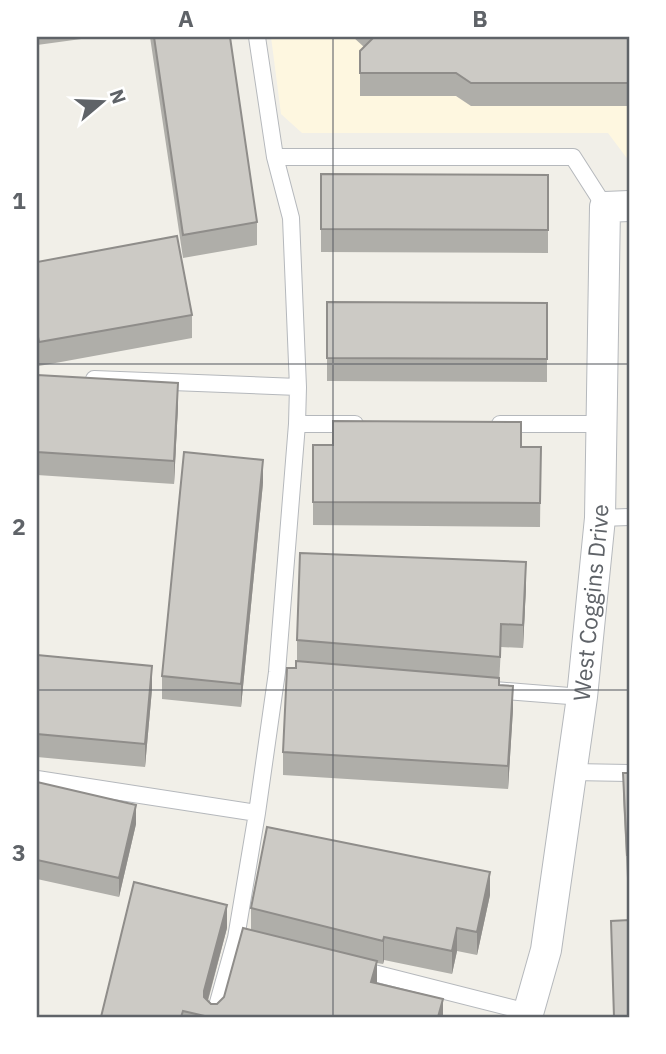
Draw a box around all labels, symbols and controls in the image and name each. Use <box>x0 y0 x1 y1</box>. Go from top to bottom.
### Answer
text: A <box>178 3 194 33</box>
text: B <box>472 3 488 33</box>
north arrow <box>66 66 136 136</box>
text: N <box>104 86 132 107</box>
text: 1 <box>12 185 26 215</box>
street label: West Coggins Drive <box>566 504 614 702</box>
text: 2 <box>12 511 26 541</box>
text: 3 <box>12 837 26 867</box>

